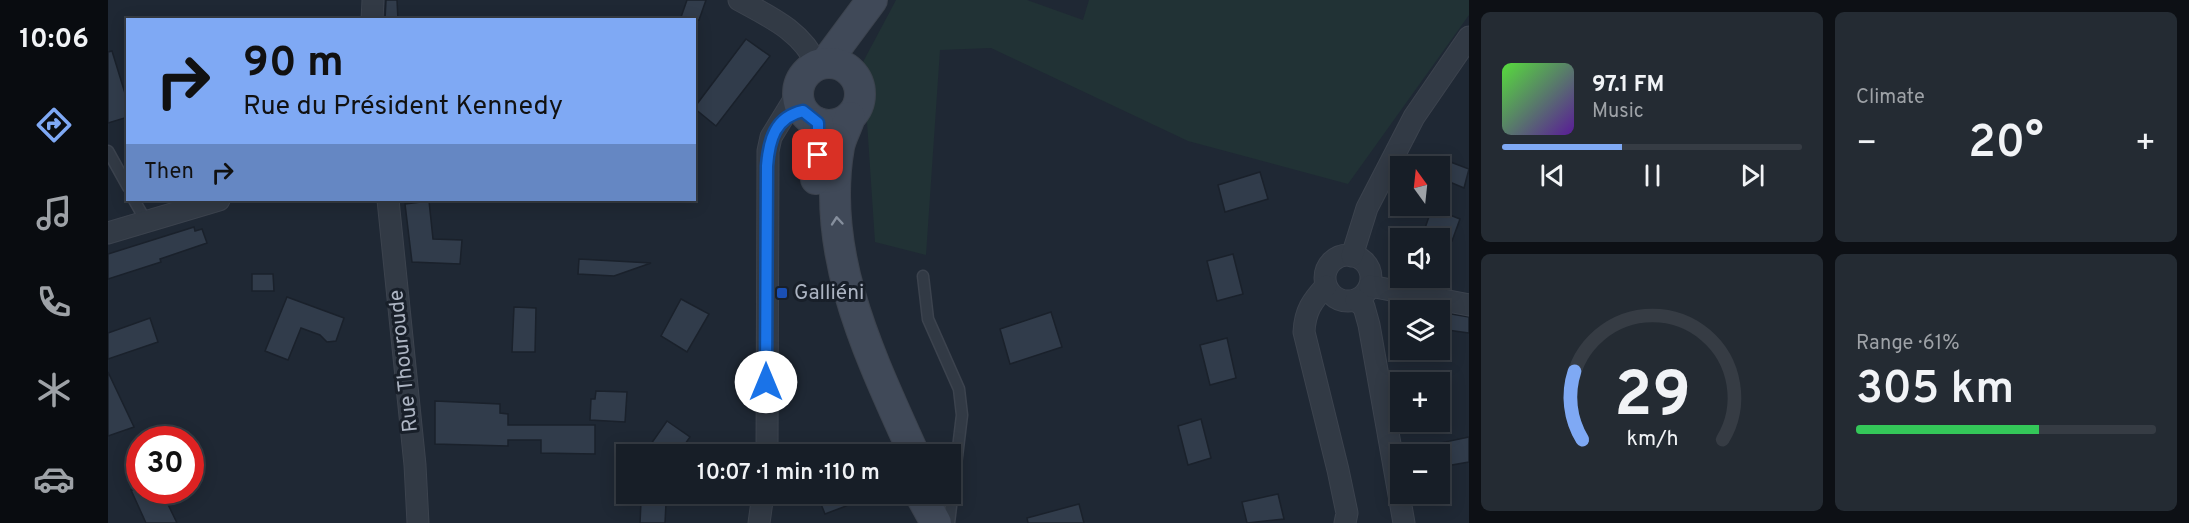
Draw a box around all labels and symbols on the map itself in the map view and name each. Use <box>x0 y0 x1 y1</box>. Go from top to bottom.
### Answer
pin <box>792 129 843 180</box>
north arrow <box>1390 156 1450 216</box>
one-way arrow <box>831 217 844 226</box>
place label: Galliéni <box>794 280 864 307</box>
marker: Galliéni <box>775 286 789 300</box>
street label: Rue Thouroude <box>383 288 425 434</box>
position arrow <box>734 350 798 414</box>
speed limit sign: 30 <box>126 426 204 504</box>

